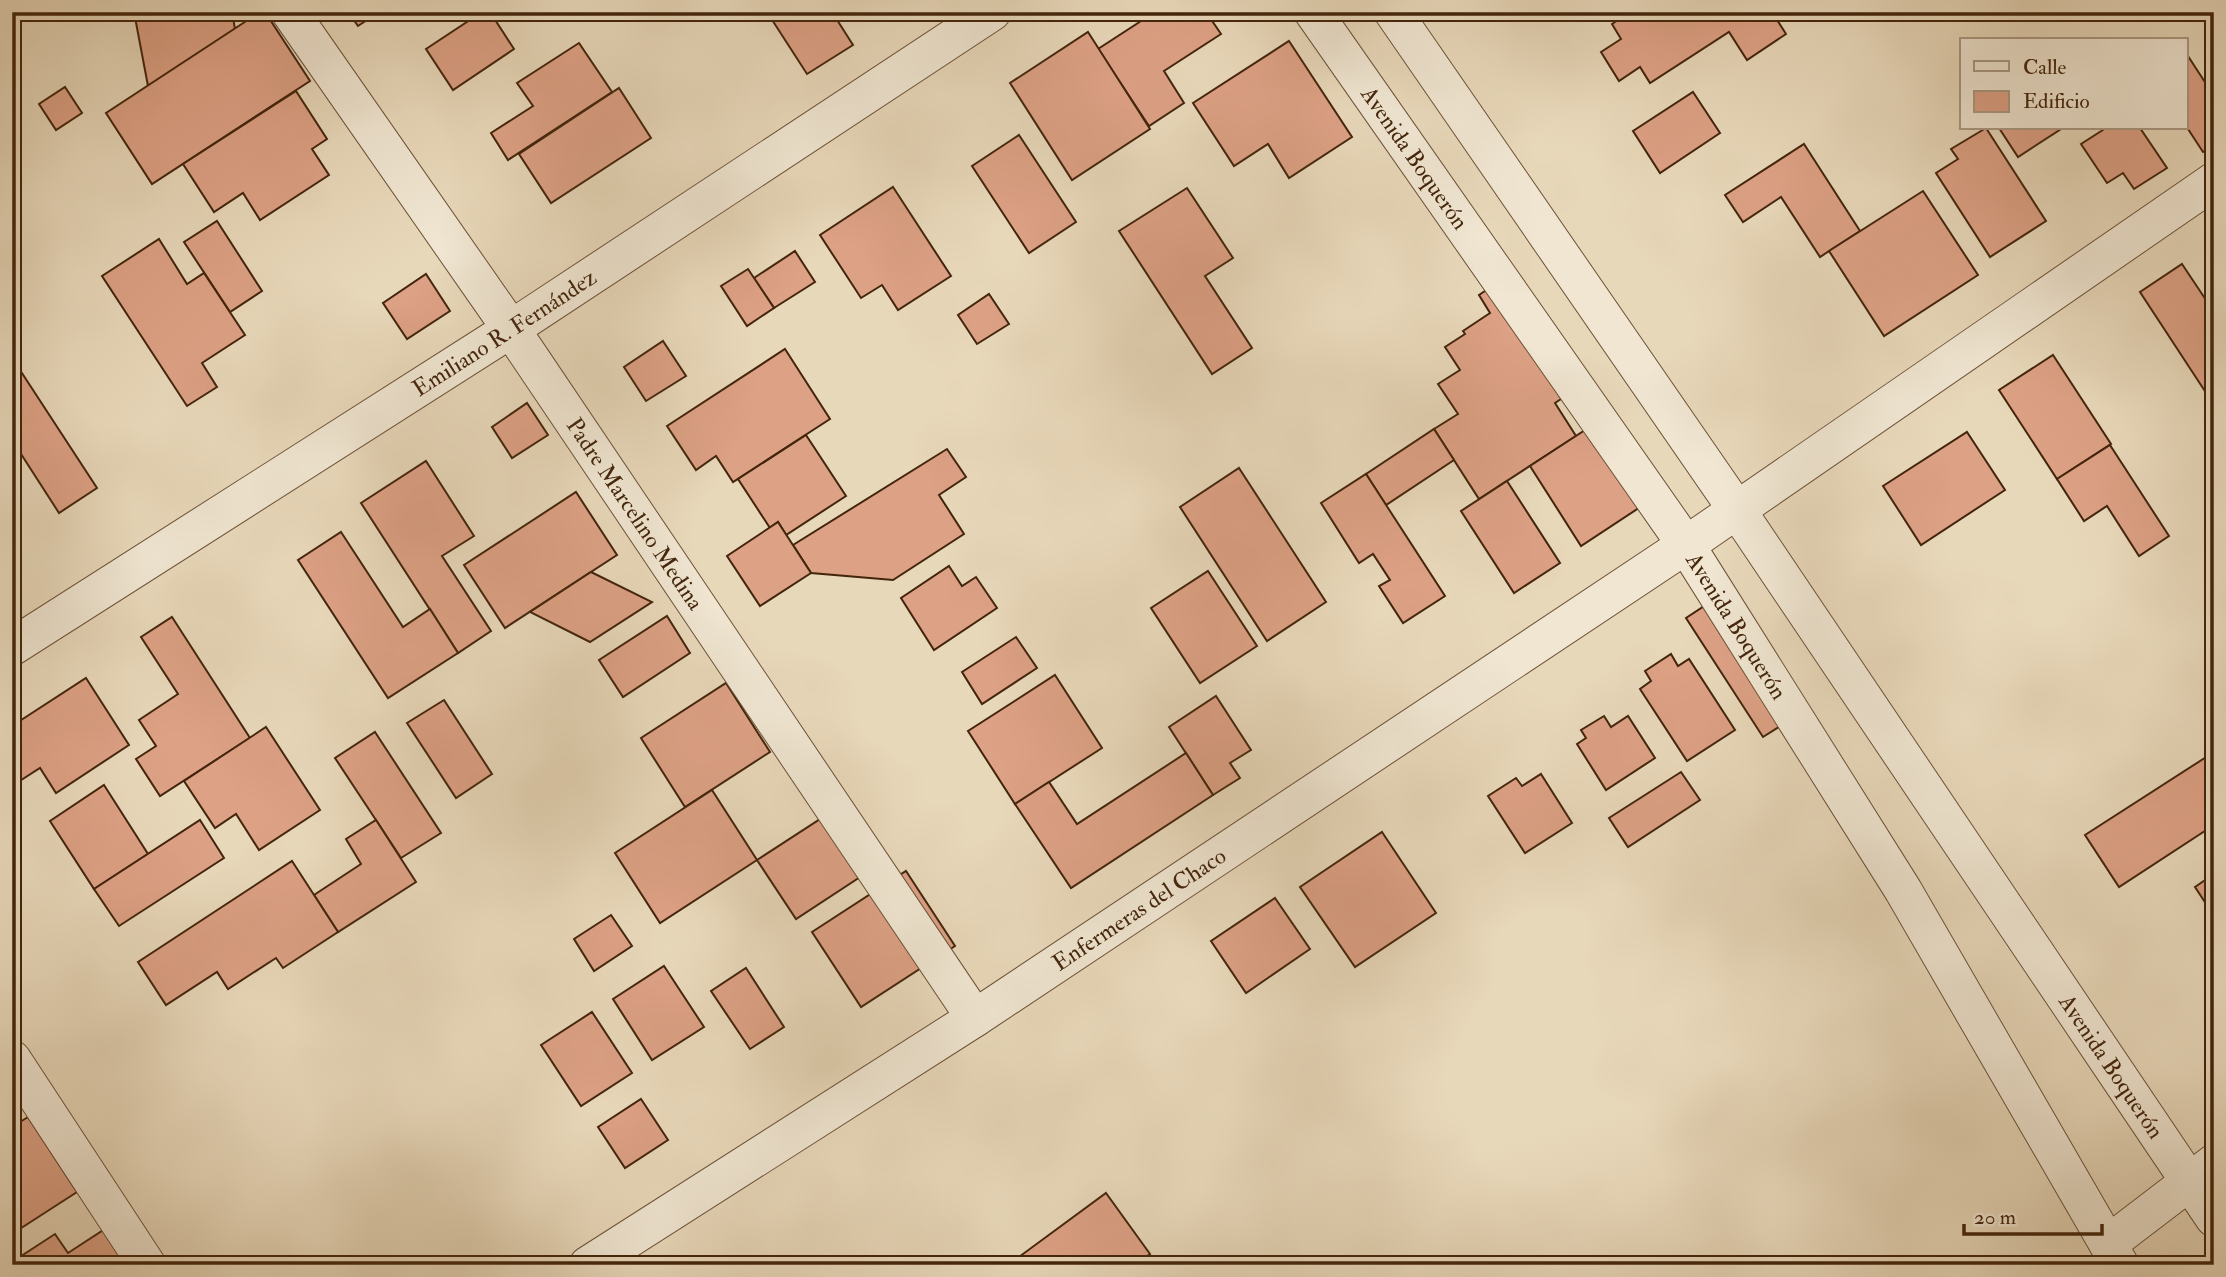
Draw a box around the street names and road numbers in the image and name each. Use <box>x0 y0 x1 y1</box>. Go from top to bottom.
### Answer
street label: Avenida Boquerón <box>1354 80 1475 235</box>
street label: Emiliano R. Fernández <box>407 262 602 403</box>
street label: Padre Marcelino Medina <box>560 412 711 616</box>
street label: Avenida Boquerón <box>1679 546 1794 705</box>
street label: Enfermeras del Chaco <box>1047 841 1231 977</box>
street label: Avenida Boquerón <box>2052 988 2171 1144</box>

